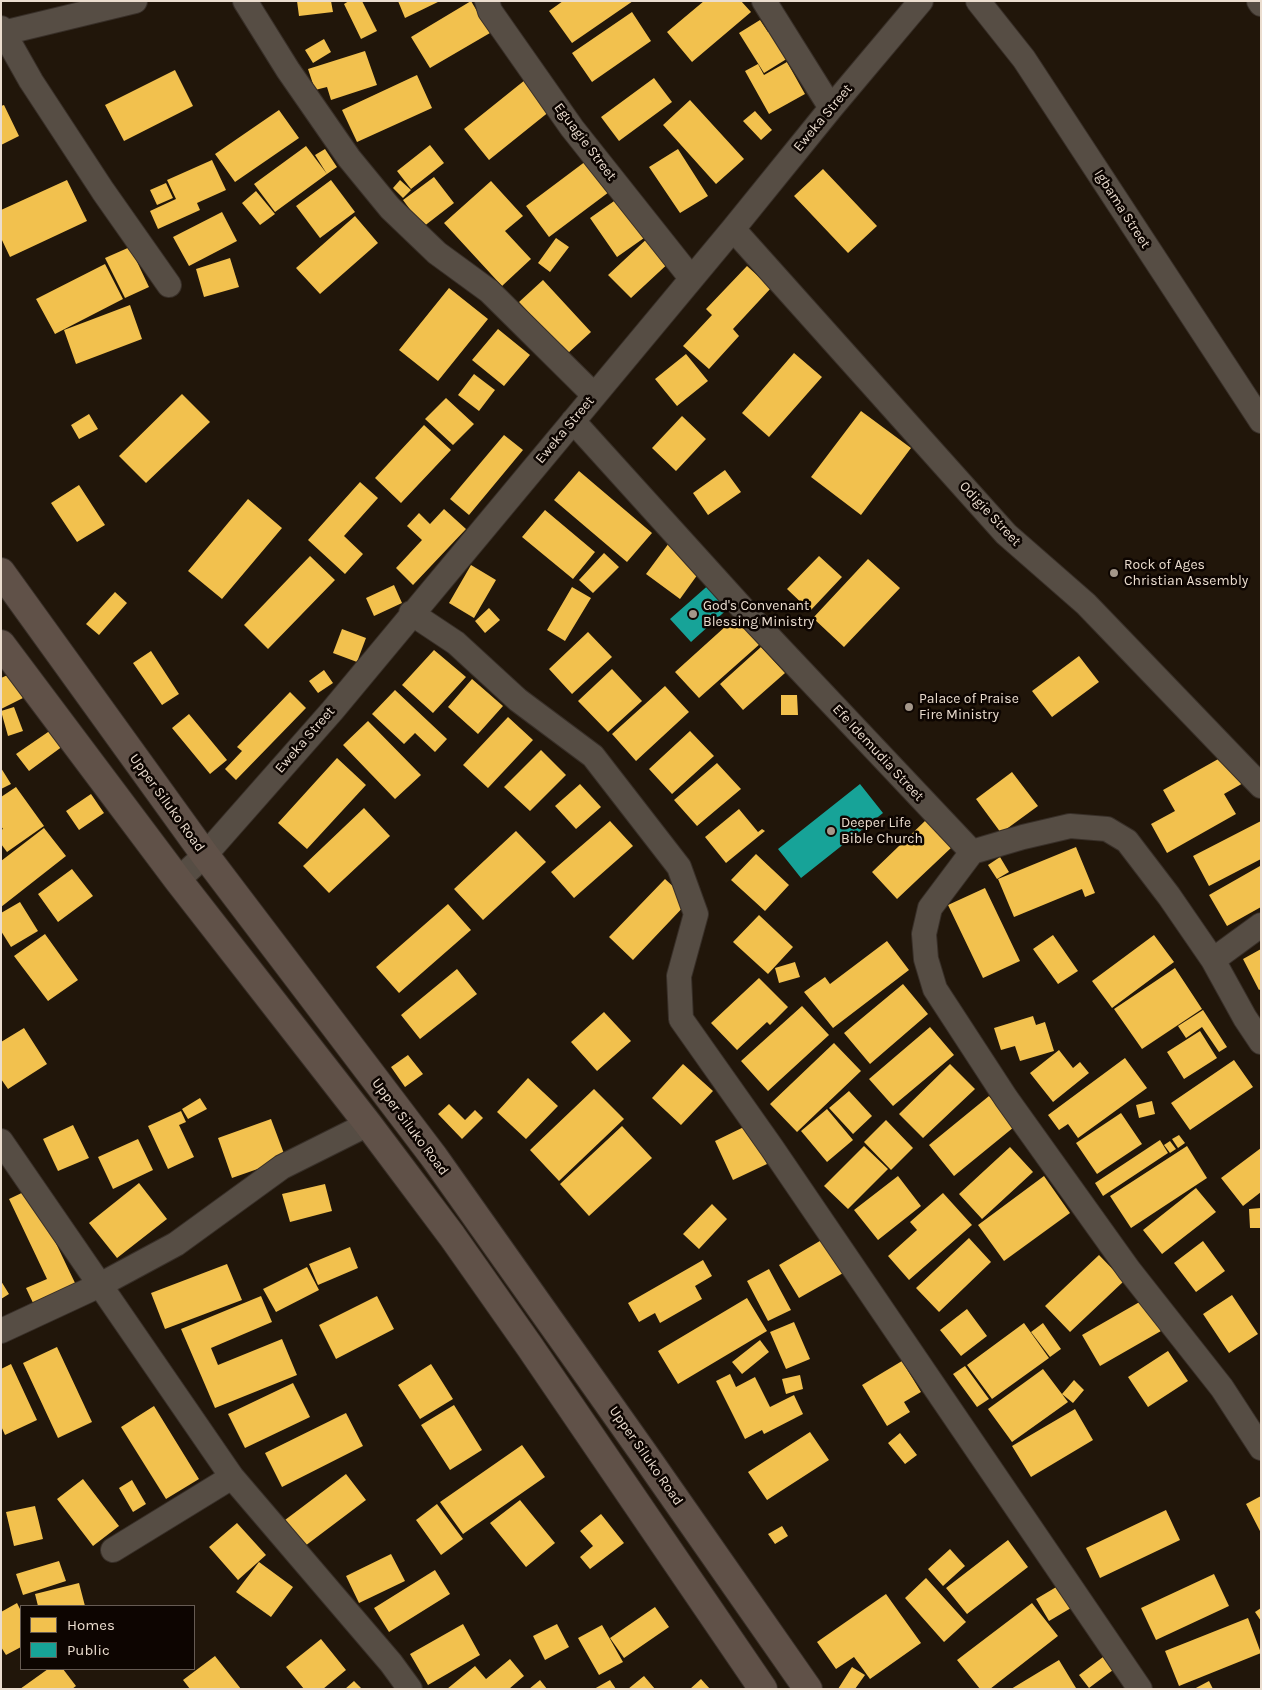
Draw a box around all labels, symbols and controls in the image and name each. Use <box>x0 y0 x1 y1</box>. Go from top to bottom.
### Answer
street label: Eweka Street <box>790 81 856 155</box>
street label: Eguagie Street <box>550 100 620 184</box>
street label: Igbama Street <box>1090 167 1154 251</box>
street label: Eweka Street <box>532 393 598 467</box>
street label: Odigie Street <box>956 478 1024 550</box>
place label: Rock of Ages Christian Assembly <box>1124 557 1248 590</box>
marker: Rock of Ages Christian Assembly <box>1108 567 1120 579</box>
place label: God's Convenant Blessing Ministry <box>703 598 814 630</box>
marker: God's Convenant Blessing Ministry <box>687 608 699 620</box>
place label: Palace of Praise Fire Ministry <box>919 691 1019 724</box>
street label: Efe Idemudia Street <box>829 701 927 805</box>
marker: Palace of Praise Fire Ministry <box>903 701 915 713</box>
street label: Eweka Street <box>272 703 338 777</box>
street label: Upper Siluko Road <box>126 751 208 855</box>
place label: Deeper Life Bible Church <box>841 815 923 848</box>
marker: Deeper Life Bible Church <box>825 825 837 837</box>
street label: Upper Siluko Road <box>368 1075 452 1179</box>
street label: Upper Siluko Road <box>606 1403 686 1509</box>
legend <box>20 1605 195 1670</box>
text: Homes <box>67 1616 115 1634</box>
text: Public <box>67 1641 110 1659</box>

